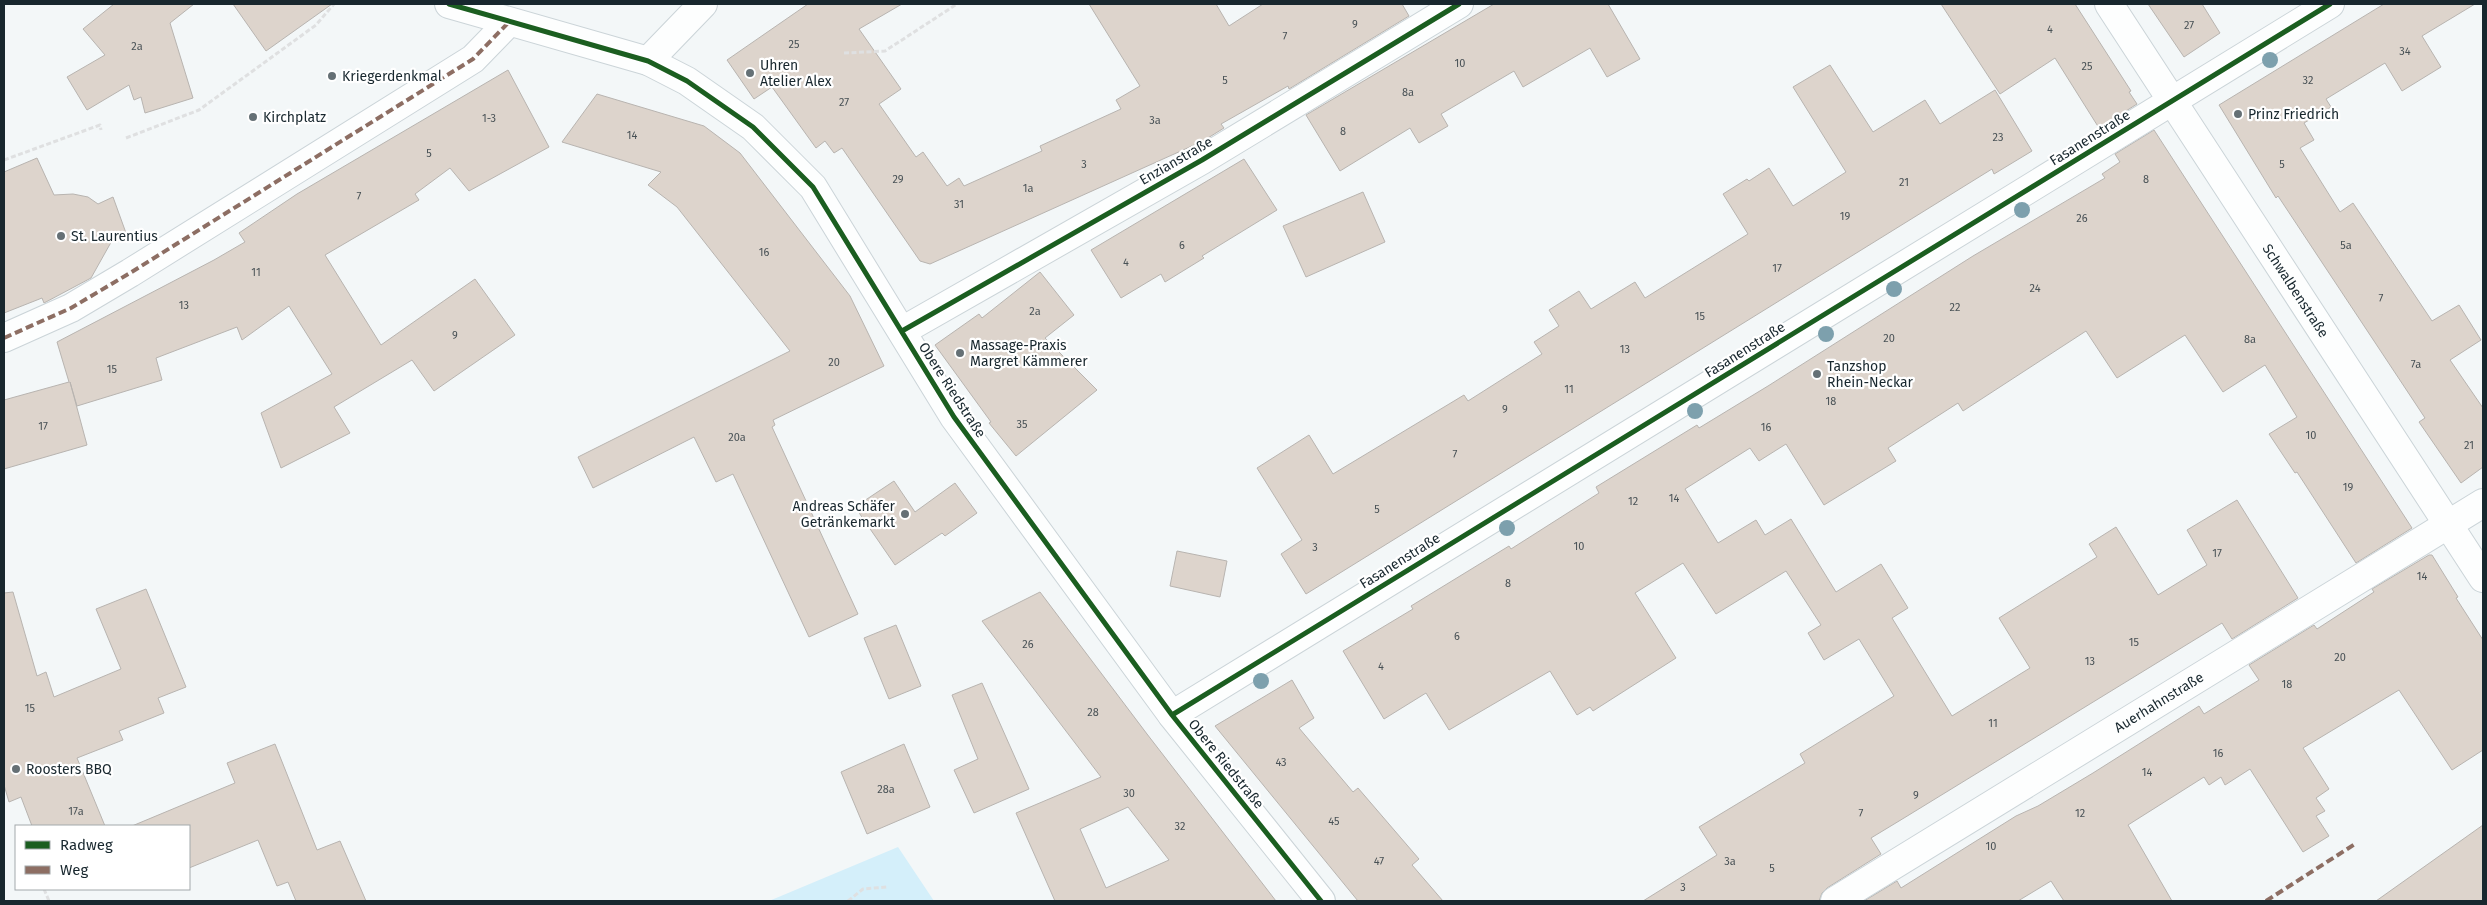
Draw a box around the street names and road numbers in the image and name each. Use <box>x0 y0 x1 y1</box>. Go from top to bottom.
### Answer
street label: Fasanenstraße <box>2047 107 2133 169</box>
street label: Enzianstraße <box>1136 133 1216 189</box>
street label: Schwalbenstraße <box>2259 241 2332 341</box>
street label: Fasanenstraße <box>1702 319 1788 381</box>
street label: Obere Riedstraße <box>915 339 989 441</box>
street label: Fasanenstraße <box>1357 530 1443 592</box>
street label: Auerhahnstraße <box>2111 668 2207 736</box>
street label: Obere Riedstraße <box>1185 716 1267 812</box>

